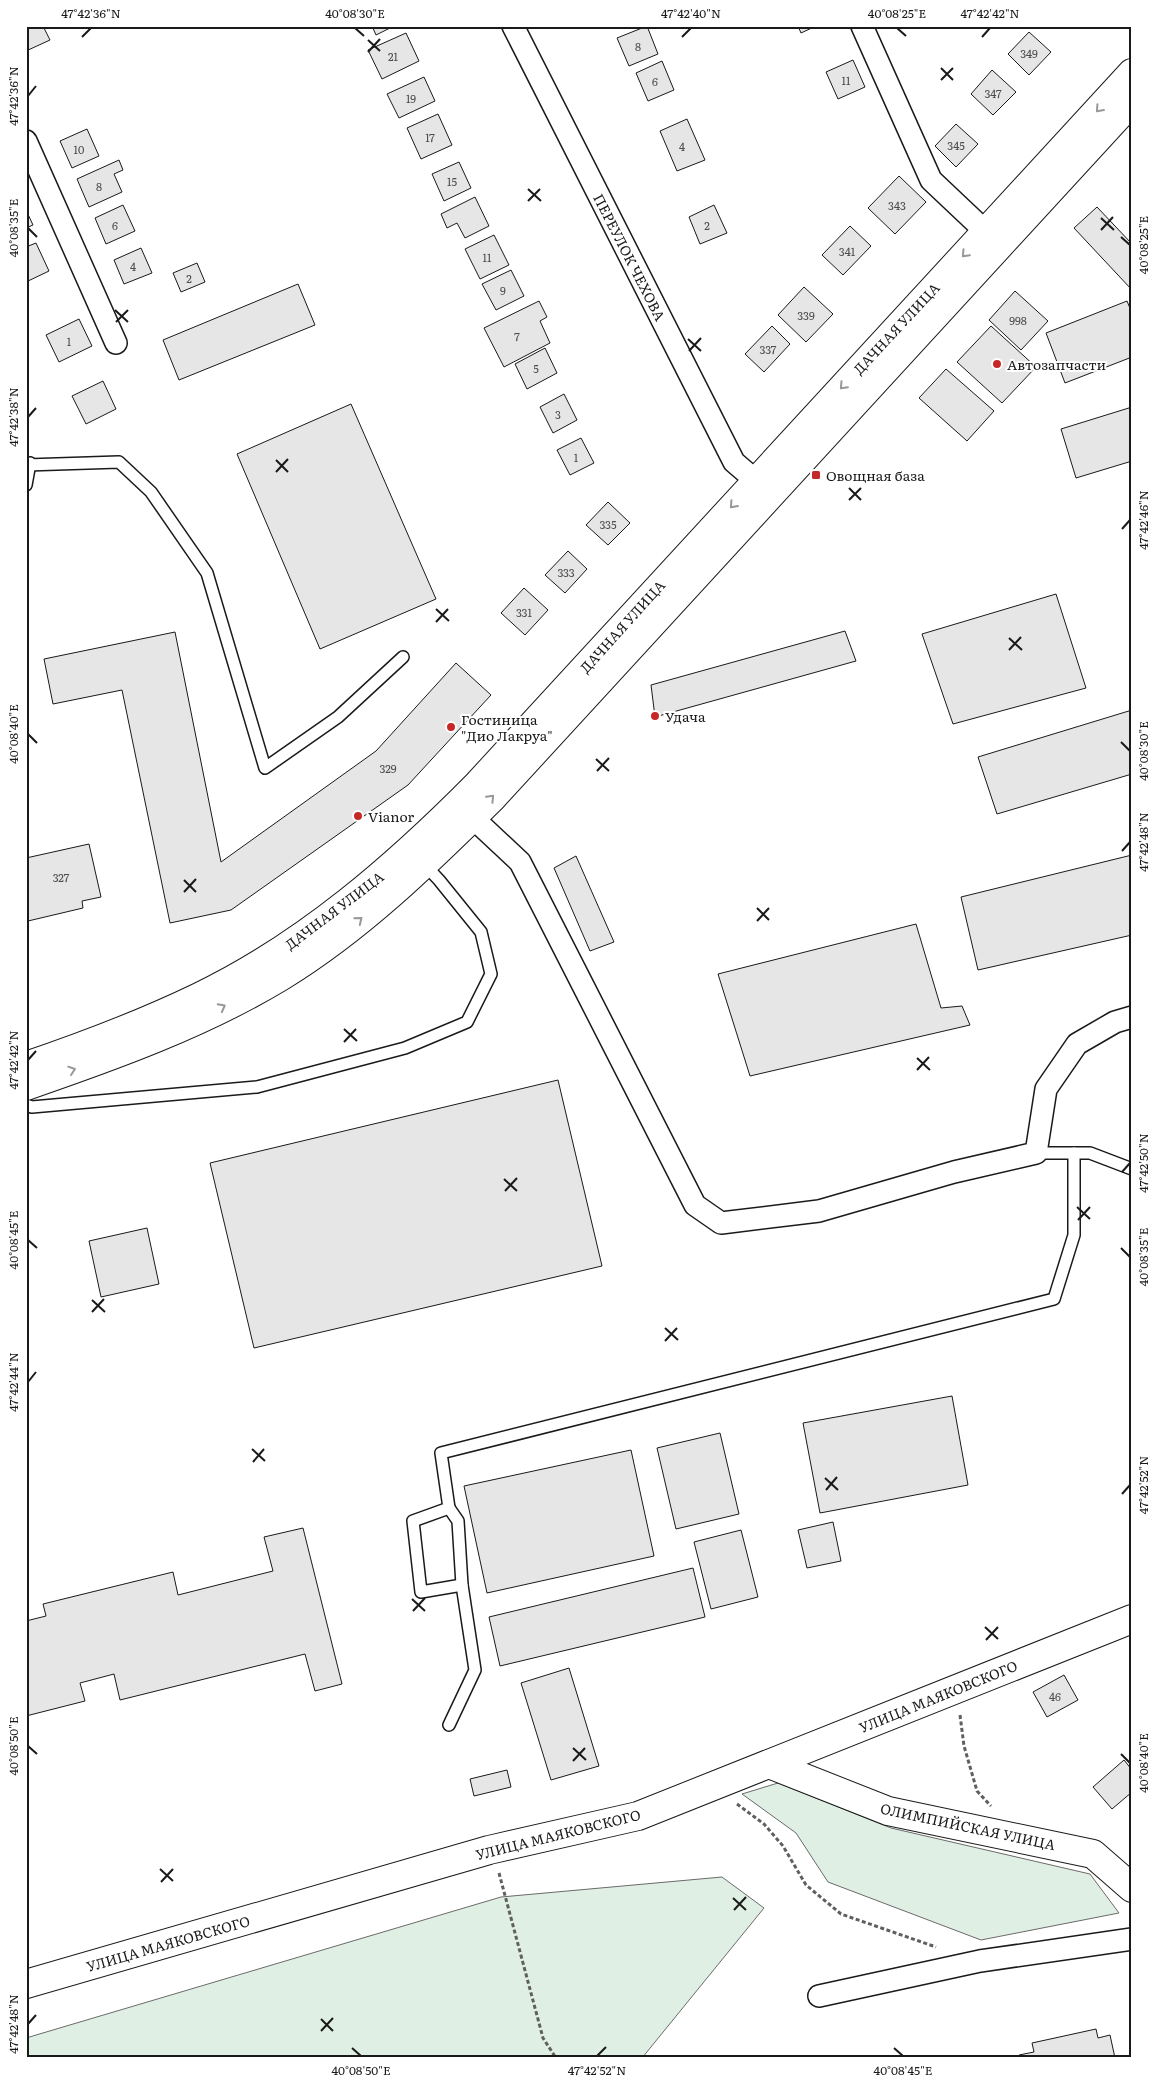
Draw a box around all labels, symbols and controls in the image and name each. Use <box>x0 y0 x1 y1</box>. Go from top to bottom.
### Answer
text: 47°42'36"N <box>61 4 121 22</box>
text: 40°08'30"E <box>325 4 385 22</box>
text: 47°42'40"N <box>661 4 721 22</box>
text: 40°08'25"E <box>868 4 927 22</box>
text: 47°42'42"N <box>960 4 1020 22</box>
house number: 8 <box>635 38 641 54</box>
house number: 349 <box>1020 45 1038 61</box>
house number: 21 <box>388 48 399 64</box>
text: 47°42'36"N <box>4 66 22 126</box>
house number: 11 <box>842 72 851 88</box>
house number: 6 <box>652 73 658 89</box>
house number: 347 <box>984 85 1002 101</box>
house number: 19 <box>406 90 416 106</box>
one-way arrow <box>1096 103 1105 112</box>
house number: 17 <box>425 129 435 145</box>
house number: 345 <box>947 137 965 153</box>
house number: 4 <box>679 138 685 154</box>
house number: 10 <box>74 141 84 157</box>
house number: 15 <box>447 173 457 189</box>
house number: 8 <box>96 178 102 194</box>
street label: ПЕРЕУЛОК ЧЕХОВА <box>589 190 671 325</box>
house number: 343 <box>888 197 906 213</box>
text: 40°08'35"E <box>4 198 22 257</box>
text: 40°08'25"E <box>1134 215 1152 274</box>
house number: 6 <box>112 217 118 233</box>
house number: 2 <box>704 217 710 233</box>
house number: 341 <box>839 243 856 259</box>
house number: 11 <box>483 249 492 265</box>
one-way arrow <box>962 249 971 258</box>
house number: 4 <box>130 258 136 274</box>
house number: 2 <box>186 270 192 286</box>
street label: ДАЧНАЯ УЛИЦА <box>848 277 944 378</box>
house number: 9 <box>500 282 506 298</box>
house number: 339 <box>797 307 815 323</box>
house number: 998 <box>1009 312 1027 328</box>
house number: 7 <box>514 328 520 344</box>
house number: 1 <box>67 333 72 349</box>
house number: 337 <box>760 341 777 357</box>
place label: Автозапчасти <box>1007 354 1106 374</box>
marker: Автозапчасти <box>991 358 1003 370</box>
house number: 5 <box>533 360 539 376</box>
one-way arrow <box>840 380 849 389</box>
text: 47°42'38"N <box>4 387 22 447</box>
house number: 3 <box>555 406 561 422</box>
house number: 1 <box>574 449 579 465</box>
place label: Овощная база <box>826 465 925 485</box>
marker: Овощная база <box>810 469 822 481</box>
text: 47°42'46"N <box>1134 490 1152 550</box>
one-way arrow <box>729 500 738 509</box>
house number: 335 <box>599 516 617 532</box>
house number: 333 <box>557 564 575 580</box>
street label: ДАЧНАЯ УЛИЦА <box>575 575 670 677</box>
house number: 331 <box>516 604 533 620</box>
text: 40°08'40"E <box>4 704 22 764</box>
place label: Удача <box>665 706 706 726</box>
place label: Гостиница "Дио Лакруа" <box>461 709 553 745</box>
marker: Удача <box>649 710 661 722</box>
marker: Гостиница "Дио Лакруа" <box>445 721 457 733</box>
text: 40°08'30"E <box>1134 721 1152 781</box>
house number: 329 <box>380 760 397 776</box>
one-way arrow <box>485 795 494 804</box>
place label: Vianor <box>368 806 414 826</box>
marker: Vianor <box>352 810 364 822</box>
text: 47°42'48"N <box>1134 812 1152 872</box>
street label: ДАЧНАЯ УЛИЦА <box>281 866 388 954</box>
house number: 327 <box>53 869 70 885</box>
one-way arrow <box>353 918 362 926</box>
one-way arrow <box>217 1003 226 1013</box>
text: 47°42'42"N <box>4 1030 22 1090</box>
one-way arrow <box>68 1066 76 1076</box>
text: 47°42'50"N <box>1134 1133 1152 1193</box>
text: 40°08'45"E <box>4 1210 22 1269</box>
text: 40°08'35"E <box>1134 1227 1152 1286</box>
text: 47°42'44"N <box>4 1352 22 1412</box>
text: 47°42'52"N <box>1134 1456 1152 1514</box>
street label: УЛИЦА МАЯКОВСКОГО <box>856 1655 1020 1737</box>
house number: 46 <box>1049 1688 1061 1704</box>
text: 40°08'50"E <box>4 1716 22 1776</box>
text: 40°08'40"E <box>1134 1733 1152 1793</box>
street label: ОЛИМПИЙСКАЯ УЛИЦА <box>879 1798 1058 1854</box>
street label: УЛИЦА МАЯКОВСКОГО <box>473 1804 643 1864</box>
street label: УЛИЦА МАЯКОВСКОГО <box>84 1910 252 1976</box>
text: 47°42'48"N <box>4 1994 22 2054</box>
text: 40°08'50"E <box>331 2061 391 2079</box>
text: 47°42'52"N <box>568 2061 626 2079</box>
text: 40°08'45"E <box>874 2061 933 2079</box>

